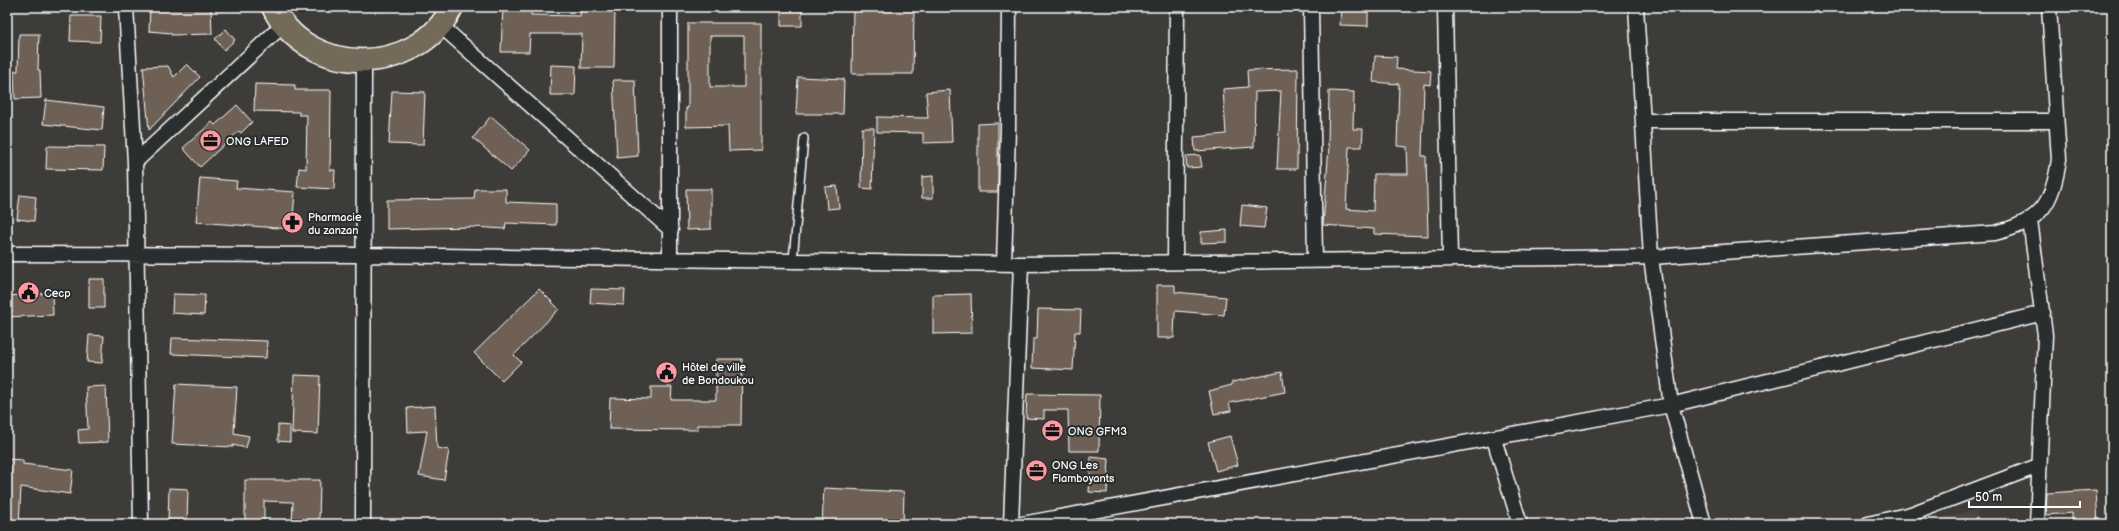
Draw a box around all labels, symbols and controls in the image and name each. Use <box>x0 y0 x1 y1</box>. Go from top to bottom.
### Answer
office icon: ONG LAFED <box>198 128 224 154</box>
place label: ONG LAFED <box>226 135 289 148</box>
pharmacy icon: Pharmacie du zanzan <box>280 210 306 236</box>
place label: Pharmacie du zanzan <box>308 211 362 237</box>
public building icon: Cecp <box>15 280 41 306</box>
place label: Cecp <box>44 287 71 300</box>
public building icon: Hôtel de ville de Bondoukou <box>653 360 679 386</box>
place label: Hôtel de ville de Bondoukou <box>682 361 754 387</box>
office icon: ONG GFM3 <box>1039 418 1065 444</box>
place label: ONG GFM3 <box>1068 425 1127 438</box>
office icon: ONG Les Flamboyants <box>1023 458 1049 484</box>
place label: ONG Les Flamboyants <box>1052 459 1115 485</box>
scale bar <box>1969 483 2080 509</box>
text: 50 m <box>1975 490 2002 505</box>

